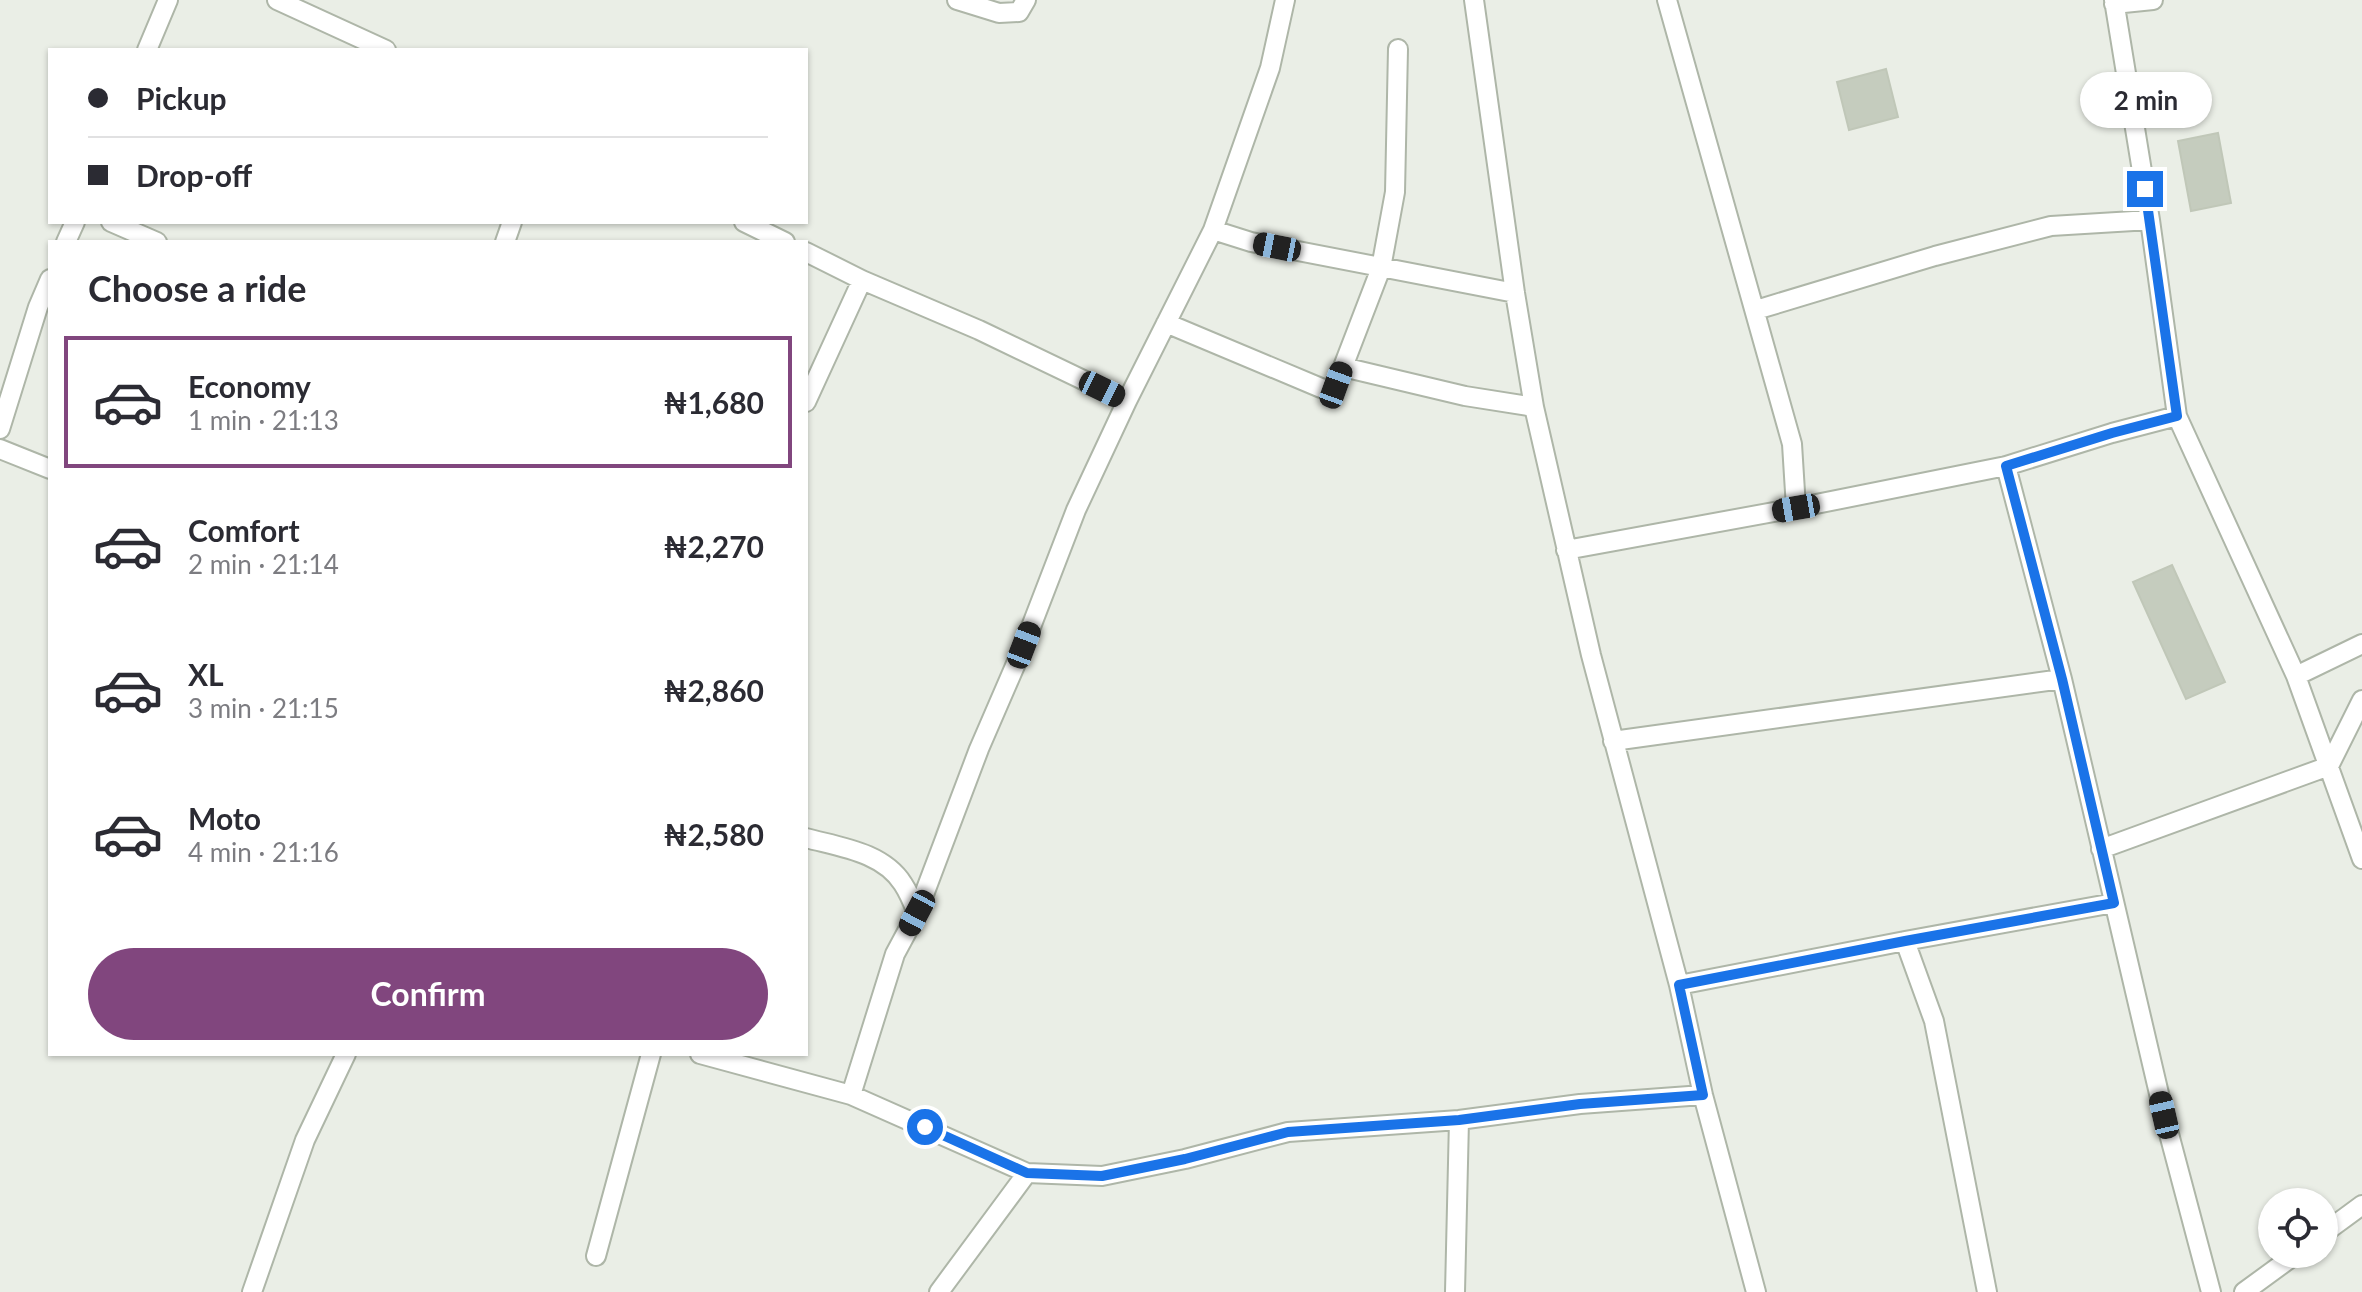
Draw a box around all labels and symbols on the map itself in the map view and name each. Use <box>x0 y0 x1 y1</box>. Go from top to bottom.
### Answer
callout: 2 min <box>2079 73 2211 129</box>
route end <box>2127 171 2163 207</box>
car <box>1251 231 1303 263</box>
car <box>1317 358 1355 412</box>
car <box>1075 368 1129 410</box>
car <box>1770 492 1822 524</box>
car <box>1004 618 1044 672</box>
car <box>895 886 939 940</box>
car <box>2147 1089 2181 1141</box>
route start <box>907 1109 943 1145</box>

